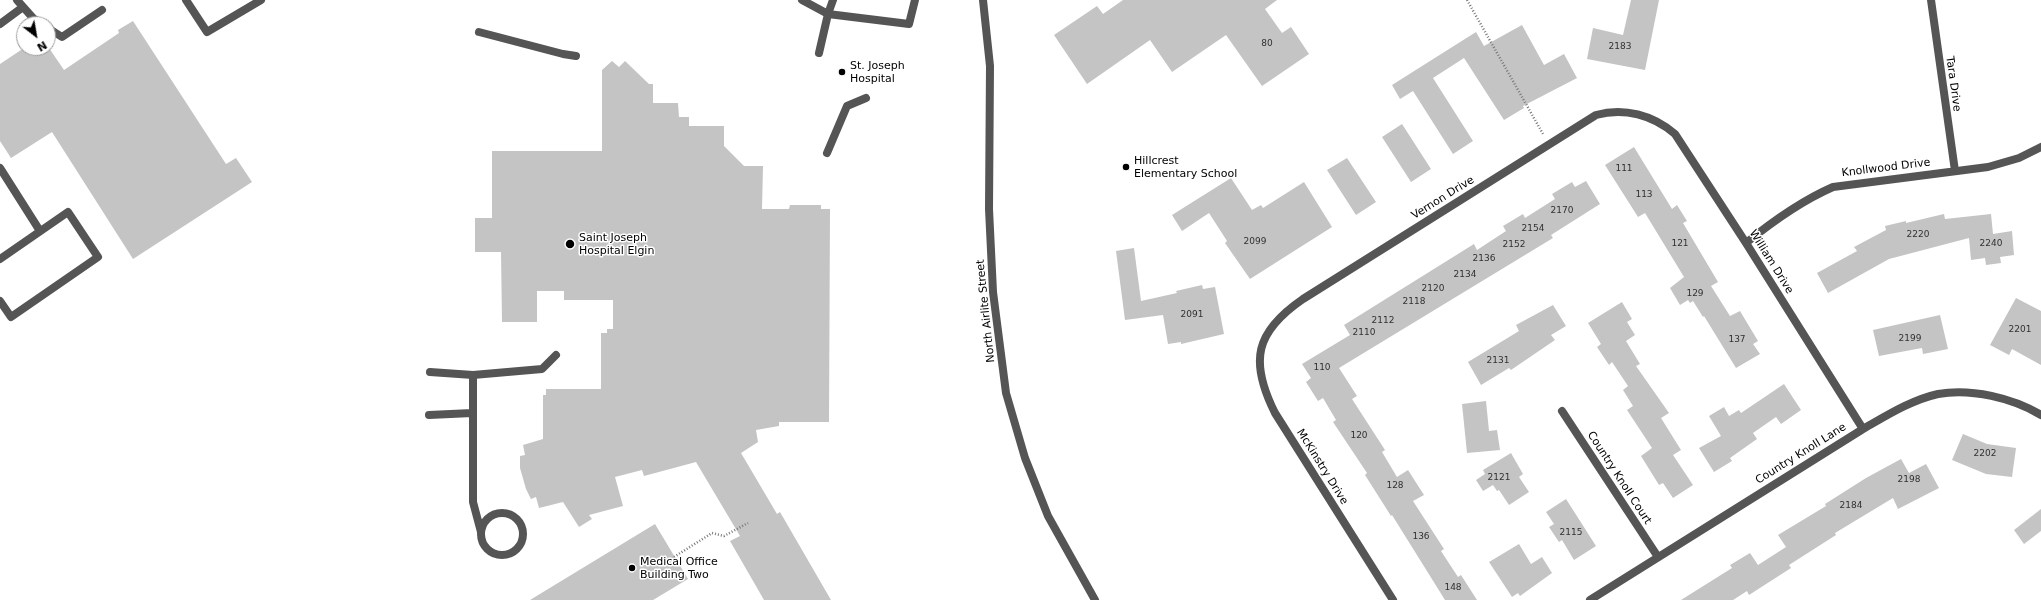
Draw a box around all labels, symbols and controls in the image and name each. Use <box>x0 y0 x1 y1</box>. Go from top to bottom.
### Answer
north arrow <box>16 16 56 56</box>
text: N <box>35 38 49 54</box>
house number: 80 <box>1261 39 1273 49</box>
house number: 2183 <box>1609 42 1631 52</box>
street label: Tara Drive <box>1943 55 1963 113</box>
place label: St. Joseph Hospital <box>850 59 905 85</box>
marker: St. Joseph Hospital <box>837 67 847 77</box>
place label: Hillcrest Elementary School <box>1134 154 1237 180</box>
street label: Knollwood Drive <box>1841 156 1931 180</box>
marker: Hillcrest Elementary School <box>1121 162 1131 172</box>
house number: 111 <box>1615 164 1633 174</box>
street label: Vernon Drive <box>1409 174 1477 222</box>
house number: 113 <box>1635 190 1653 200</box>
house number: 2170 <box>1551 206 1573 216</box>
house number: 2154 <box>1522 224 1544 234</box>
street label: William Drive <box>1746 227 1796 297</box>
house number: 2220 <box>1907 230 1929 240</box>
place label: Saint Joseph Hospital Elgin <box>579 231 654 257</box>
house number: 2099 <box>1244 237 1266 247</box>
marker: Saint Joseph Hospital Elgin <box>564 238 576 250</box>
house number: 121 <box>1671 239 1689 249</box>
house number: 2240 <box>1980 239 2002 249</box>
house number: 2152 <box>1503 240 1525 250</box>
house number: 2136 <box>1473 254 1495 264</box>
street label: North Airlite Street <box>974 259 998 363</box>
house number: 2134 <box>1454 270 1476 280</box>
house number: 2120 <box>1422 284 1444 294</box>
house number: 129 <box>1686 289 1704 299</box>
house number: 2118 <box>1403 297 1425 307</box>
house number: 2091 <box>1181 310 1203 320</box>
house number: 2112 <box>1372 316 1394 326</box>
house number: 2201 <box>2009 325 2031 335</box>
house number: 2110 <box>1353 328 1375 338</box>
house number: 2199 <box>1899 334 1921 344</box>
house number: 137 <box>1728 335 1746 345</box>
house number: 2131 <box>1487 356 1509 366</box>
house number: 110 <box>1313 363 1331 373</box>
street label: Country Knoll Lane <box>1753 421 1849 487</box>
street label: McKinstry Drive <box>1293 427 1351 507</box>
street label: Country Knoll Court <box>1584 429 1654 527</box>
house number: 120 <box>1350 431 1368 441</box>
house number: 2202 <box>1974 449 1996 459</box>
house number: 2121 <box>1488 473 1510 483</box>
house number: 2198 <box>1898 475 1920 485</box>
house number: 128 <box>1386 481 1404 491</box>
house number: 2184 <box>1840 501 1862 511</box>
house number: 2115 <box>1560 528 1582 538</box>
house number: 136 <box>1412 532 1430 542</box>
place label: Medical Office Building Two <box>640 555 718 581</box>
marker: Medical Office Building Two <box>627 563 637 573</box>
house number: 148 <box>1444 583 1462 593</box>

